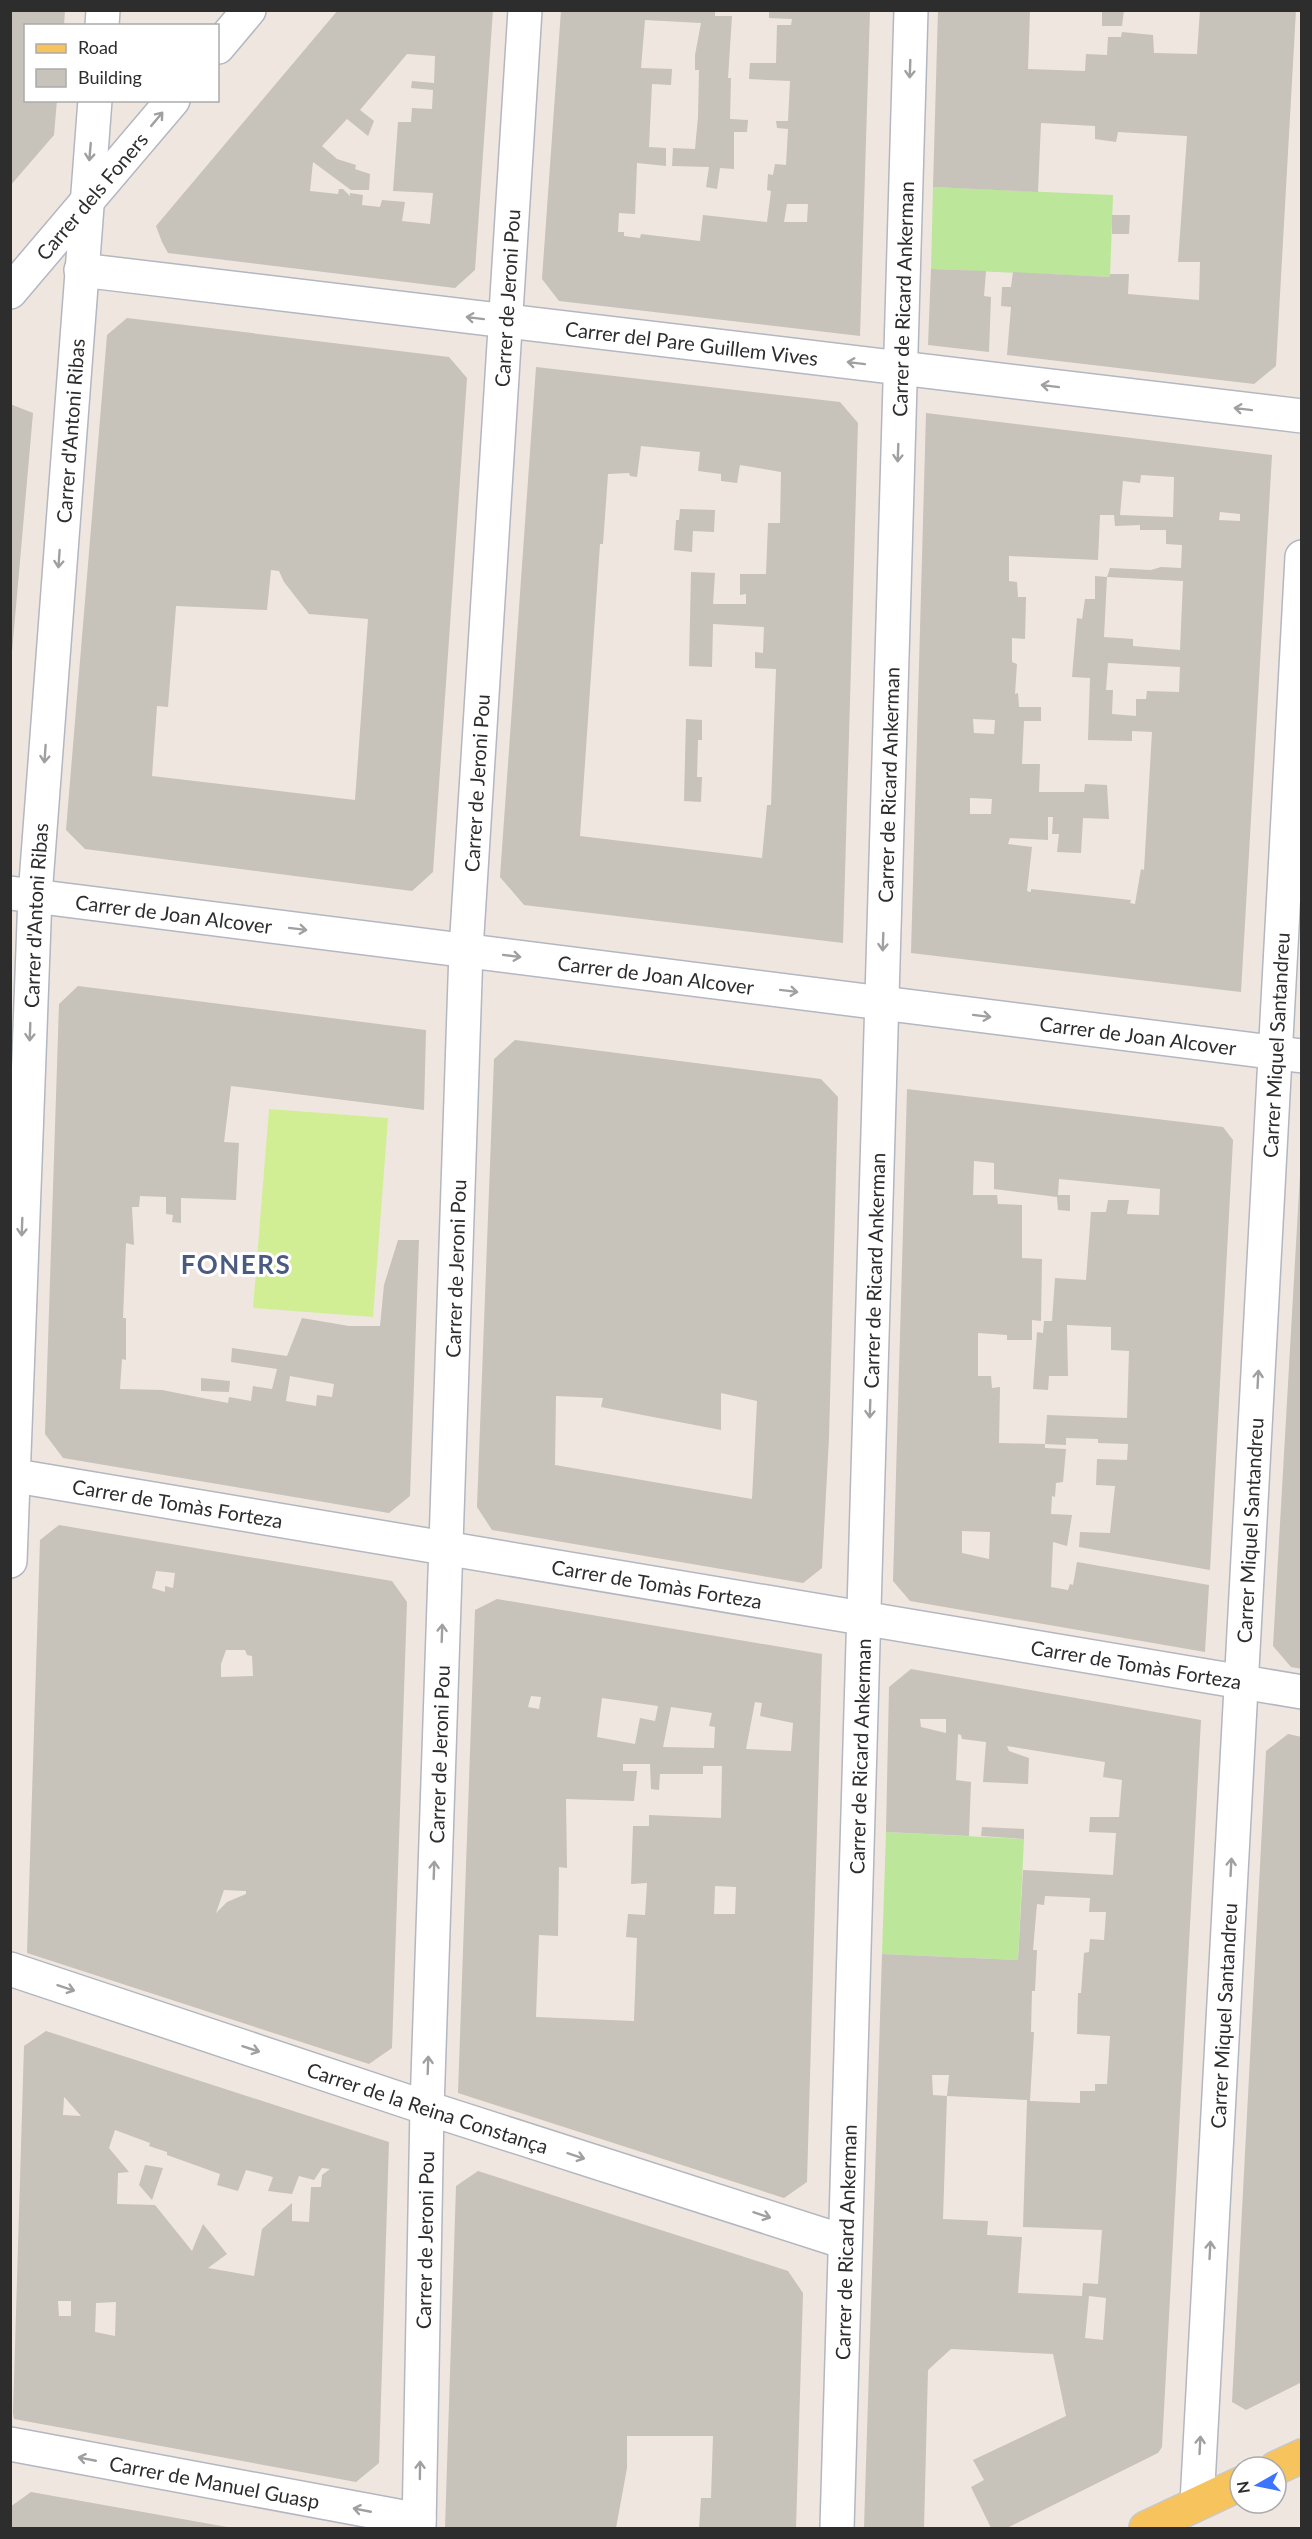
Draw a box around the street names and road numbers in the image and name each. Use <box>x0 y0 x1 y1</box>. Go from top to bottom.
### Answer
street label: Carrer dels Foners <box>31 127 152 265</box>
street label: Carrer de Ricard Ankerman <box>887 181 918 417</box>
street label: Carrer de Jeroni Pou <box>489 208 524 388</box>
street label: Carrer del Pare Guillem Vives <box>564 316 820 370</box>
street label: Carrer d'Antoni Ribas <box>51 337 89 524</box>
street label: Carrer de Ricard Ankerman <box>873 667 904 903</box>
street label: Carrer de Jeroni Pou <box>459 693 494 873</box>
street label: Carrer d'Antoni Ribas <box>19 822 52 1009</box>
street label: Carrer de Joan Alcover <box>74 889 274 938</box>
street label: Carrer Miquel Santandreu <box>1258 932 1294 1159</box>
street label: Carrer de Joan Alcover <box>556 950 756 999</box>
street label: Carrer de Joan Alcover <box>1038 1011 1238 1060</box>
street label: Carrer de Ricard Ankerman <box>858 1152 889 1389</box>
street label: Carrer de Jeroni Pou <box>440 1179 470 1358</box>
street label: Carrer Miquel Santandreu <box>1231 1417 1268 1644</box>
street label: Carrer de Tomàs Forteza <box>71 1474 285 1533</box>
street label: Carrer de Tomàs Forteza <box>550 1554 764 1613</box>
street label: Carrer de Tomàs Forteza <box>1029 1635 1243 1694</box>
street label: Carrer de Ricard Ankerman <box>844 1638 875 1875</box>
street label: Carrer de Jeroni Pou <box>424 1665 454 1844</box>
street label: Carrer Miquel Santandreu <box>1205 1902 1241 2129</box>
street label: Carrer de la Reina Constança <box>304 2057 551 2158</box>
street label: Carrer de Ricard Ankerman <box>830 2124 861 2360</box>
street label: Carrer de Jeroni Pou <box>411 2151 438 2329</box>
street label: Carrer de Manuel Guasp <box>107 2451 322 2513</box>

